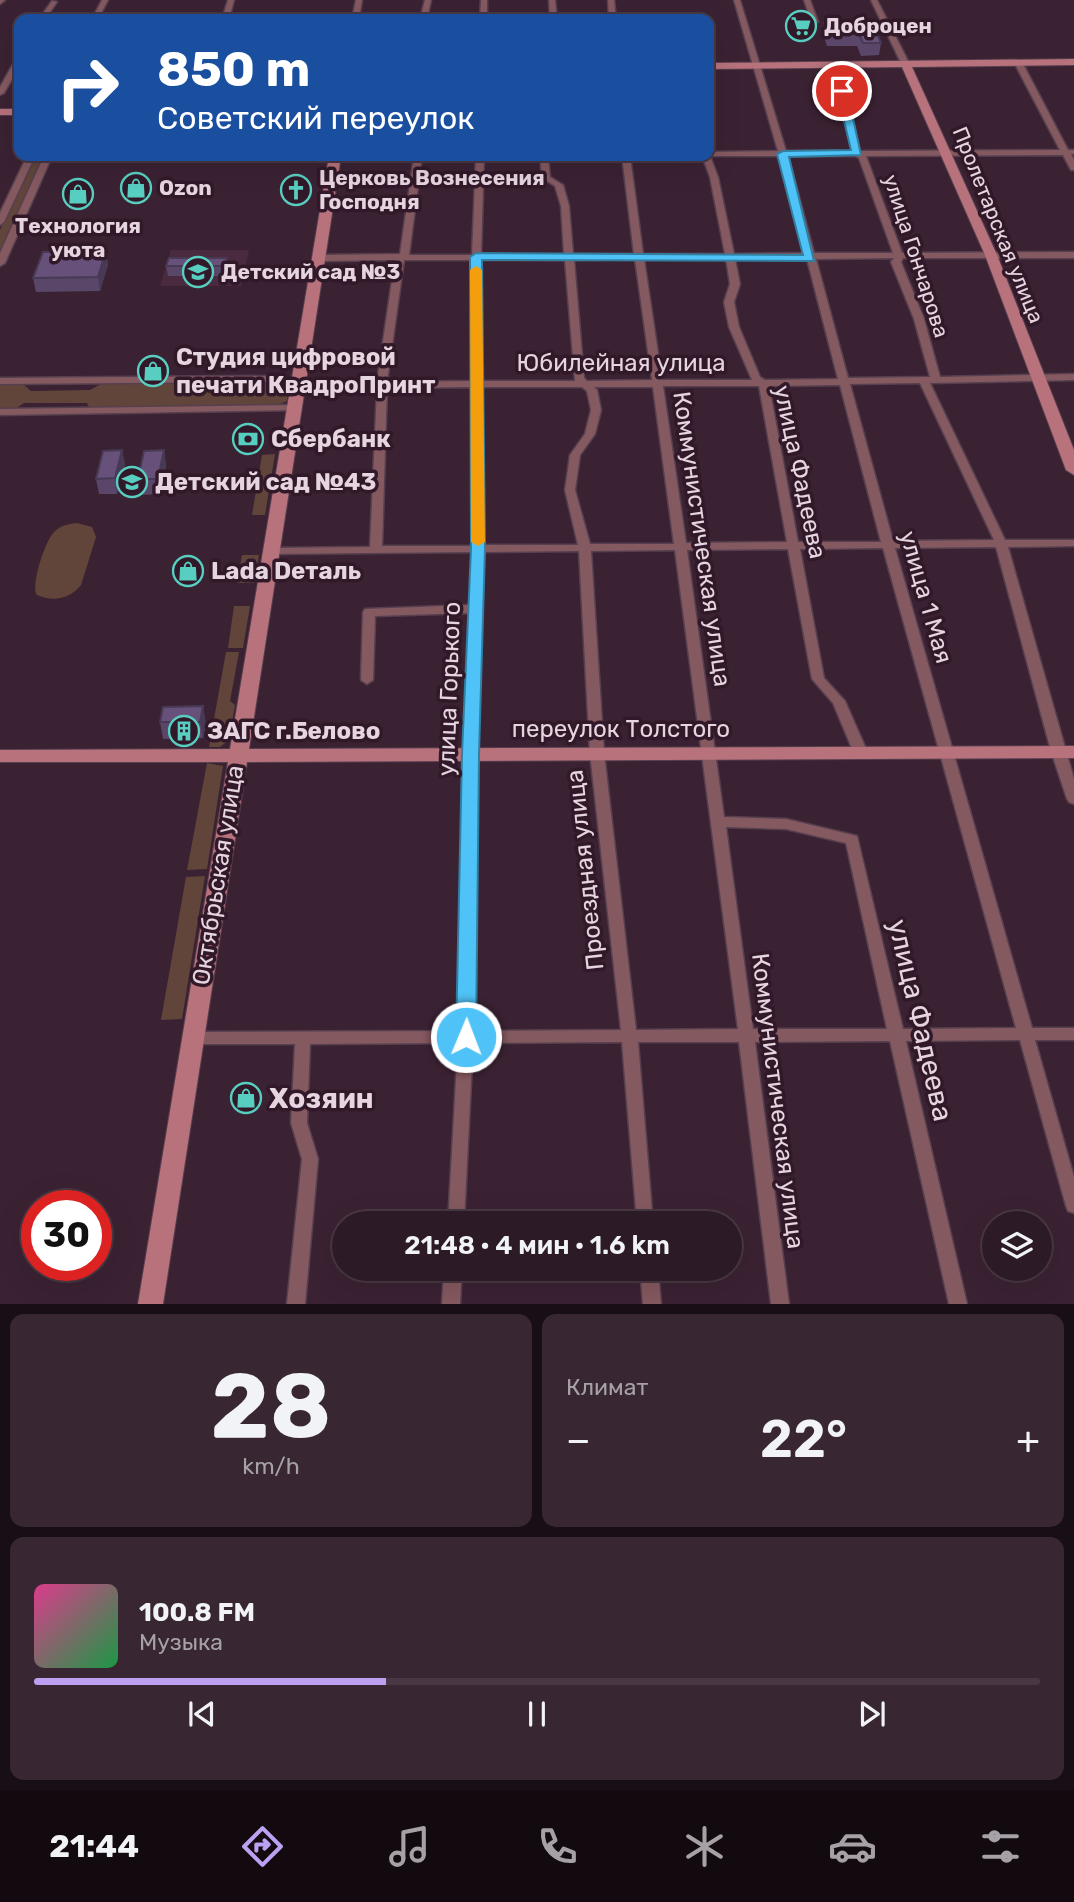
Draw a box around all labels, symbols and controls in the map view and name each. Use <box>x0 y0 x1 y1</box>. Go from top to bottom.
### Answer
supermarket icon: Доброцен <box>784 9 818 43</box>
place label: Доброцен <box>824 13 932 38</box>
text: 850 m <box>157 40 310 98</box>
icon: right <box>42 42 133 133</box>
pin <box>812 61 872 121</box>
icon: arrive <box>823 72 861 110</box>
text: Советский переулок <box>157 99 474 137</box>
street label: Пролетарская улица <box>948 123 1049 327</box>
place label: Церковь Вознесения Господня <box>319 165 545 214</box>
shop icon: Ozon <box>119 171 153 205</box>
street label: улица Гончарова <box>878 171 955 340</box>
church icon: Церковь Вознесения Господня <box>279 173 313 207</box>
place label: Ozon <box>159 175 212 200</box>
shop icon: Технология уюта <box>61 177 95 211</box>
place label: Технология уюта <box>15 213 141 262</box>
school or university icon: Детский сад №3 <box>181 255 215 289</box>
place label: Детский сад №3 <box>221 259 400 284</box>
place label: Студия цифровой печати КвадроПринт <box>176 343 436 399</box>
street label: Юбилейная улица <box>516 349 726 377</box>
shop icon: Студия цифровой печати КвадроПринт <box>136 354 170 388</box>
street label: улица Фадеева <box>768 383 832 561</box>
street label: Коммунистическая улица <box>667 390 737 688</box>
bank icon: Сбербанк <box>231 422 265 456</box>
place label: Сбербанк <box>271 425 391 453</box>
school or university icon: Детский сад №43 <box>115 465 149 499</box>
place label: Детский сад №43 <box>155 468 376 496</box>
street label: улица 1 Мая <box>894 528 958 666</box>
shop icon: Lada Dеталь <box>171 554 205 588</box>
place label: Lada Dеталь <box>211 557 361 585</box>
street label: улица Горького <box>432 601 466 777</box>
building icon: ЗАГС г.Белово <box>167 714 201 748</box>
street label: переулок Толстого <box>512 715 730 743</box>
place label: ЗАГС г.Белово <box>207 717 380 745</box>
street label: Октябрьская улица <box>187 763 249 987</box>
street label: Проездная улица <box>561 768 609 972</box>
street label: улица Фадеева <box>881 916 960 1124</box>
street label: Коммунистическая улица <box>746 952 810 1250</box>
position arrow <box>429 1000 503 1074</box>
shop icon: Хозяин <box>229 1081 263 1115</box>
place label: Хозяин <box>269 1082 374 1115</box>
speed limit sign: 30 <box>21 1190 112 1281</box>
map controls <box>982 1211 1052 1281</box>
button: layers <box>982 1211 1052 1281</box>
text: 21:48 · 4 мин · 1.6 km <box>404 1230 670 1261</box>
text: 28 <box>211 1352 331 1460</box>
text: Климат <box>566 1373 648 1401</box>
text: 22° <box>760 1408 847 1470</box>
text: − <box>566 1417 591 1463</box>
text: + <box>1016 1417 1040 1463</box>
text: km/h <box>242 1452 300 1480</box>
text: 100.8 FM <box>139 1597 255 1628</box>
text: Музыка <box>139 1628 223 1656</box>
icon: previous <box>183 1695 221 1733</box>
icon: pause <box>518 1695 556 1733</box>
icon: next <box>853 1695 891 1733</box>
icon: directions <box>238 1822 287 1871</box>
icon: music <box>385 1822 434 1871</box>
icon: phone <box>533 1822 582 1871</box>
icon: climate <box>680 1822 729 1871</box>
icon: car <box>828 1822 877 1871</box>
icon: filters <box>976 1822 1025 1871</box>
text: 21:44 <box>49 1827 139 1865</box>

